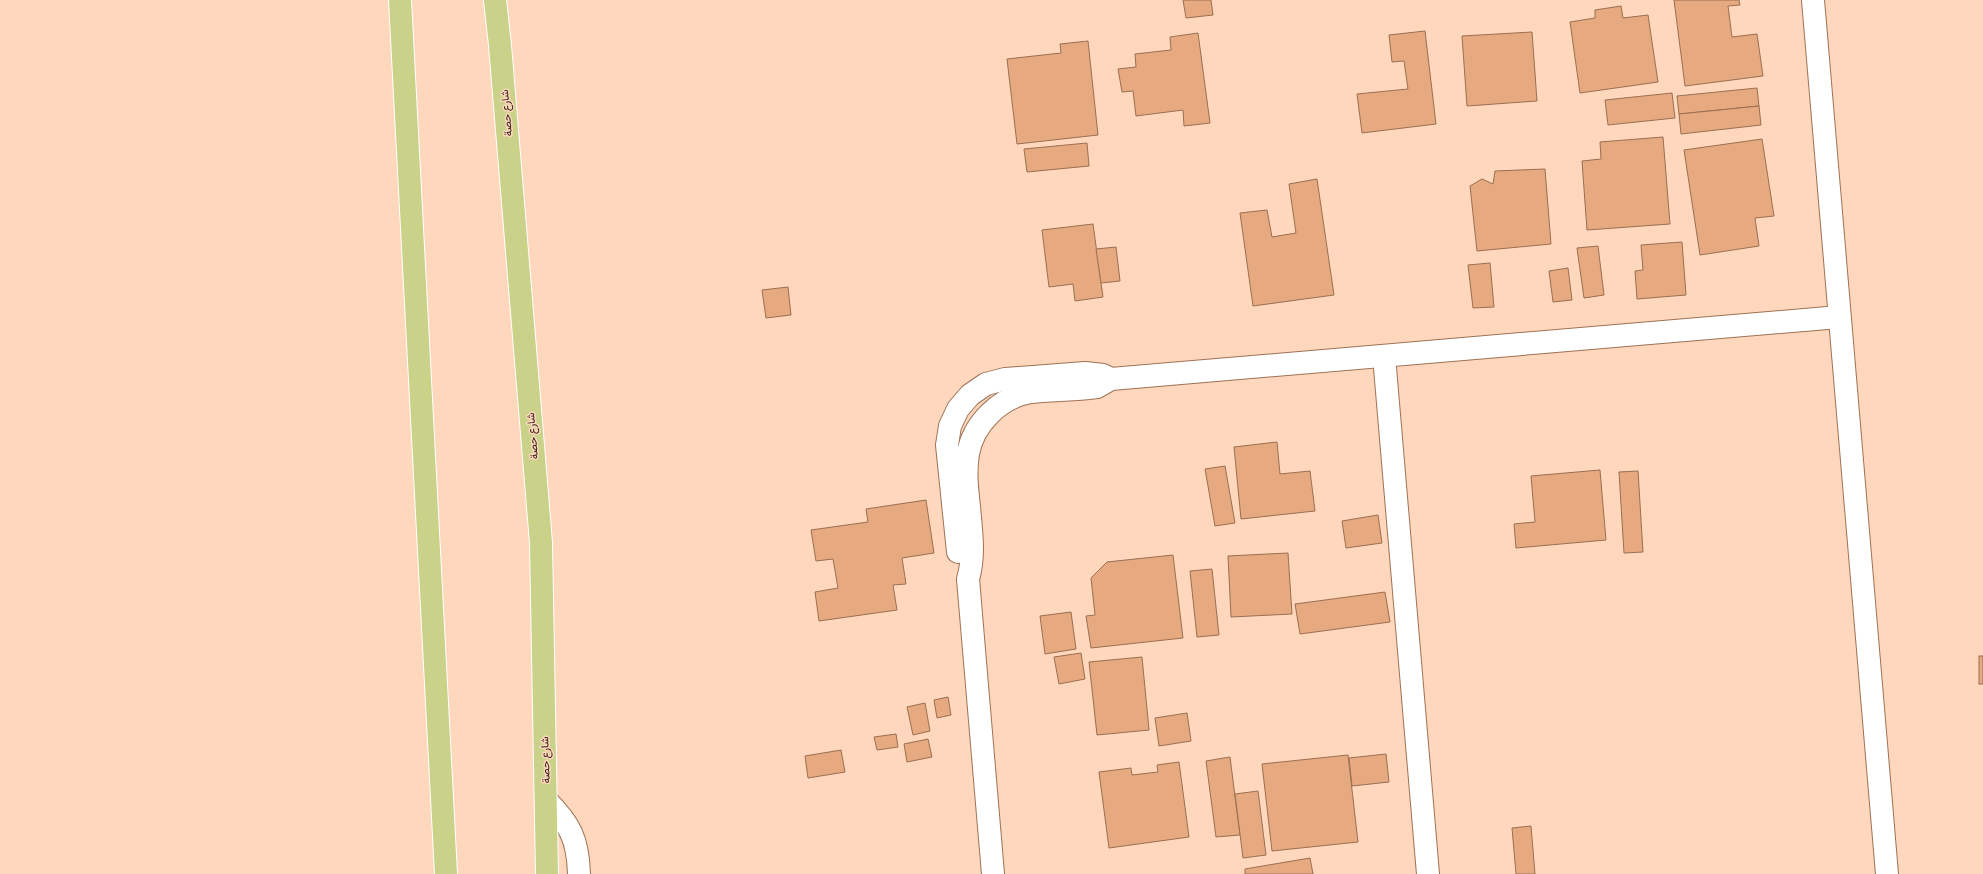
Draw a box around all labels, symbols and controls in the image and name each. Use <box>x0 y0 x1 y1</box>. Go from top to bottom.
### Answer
street label: شارع حصة <box>495 89 516 137</box>
street label: شارع حصة <box>521 412 542 460</box>
street label: شارع حصة <box>535 736 554 784</box>

